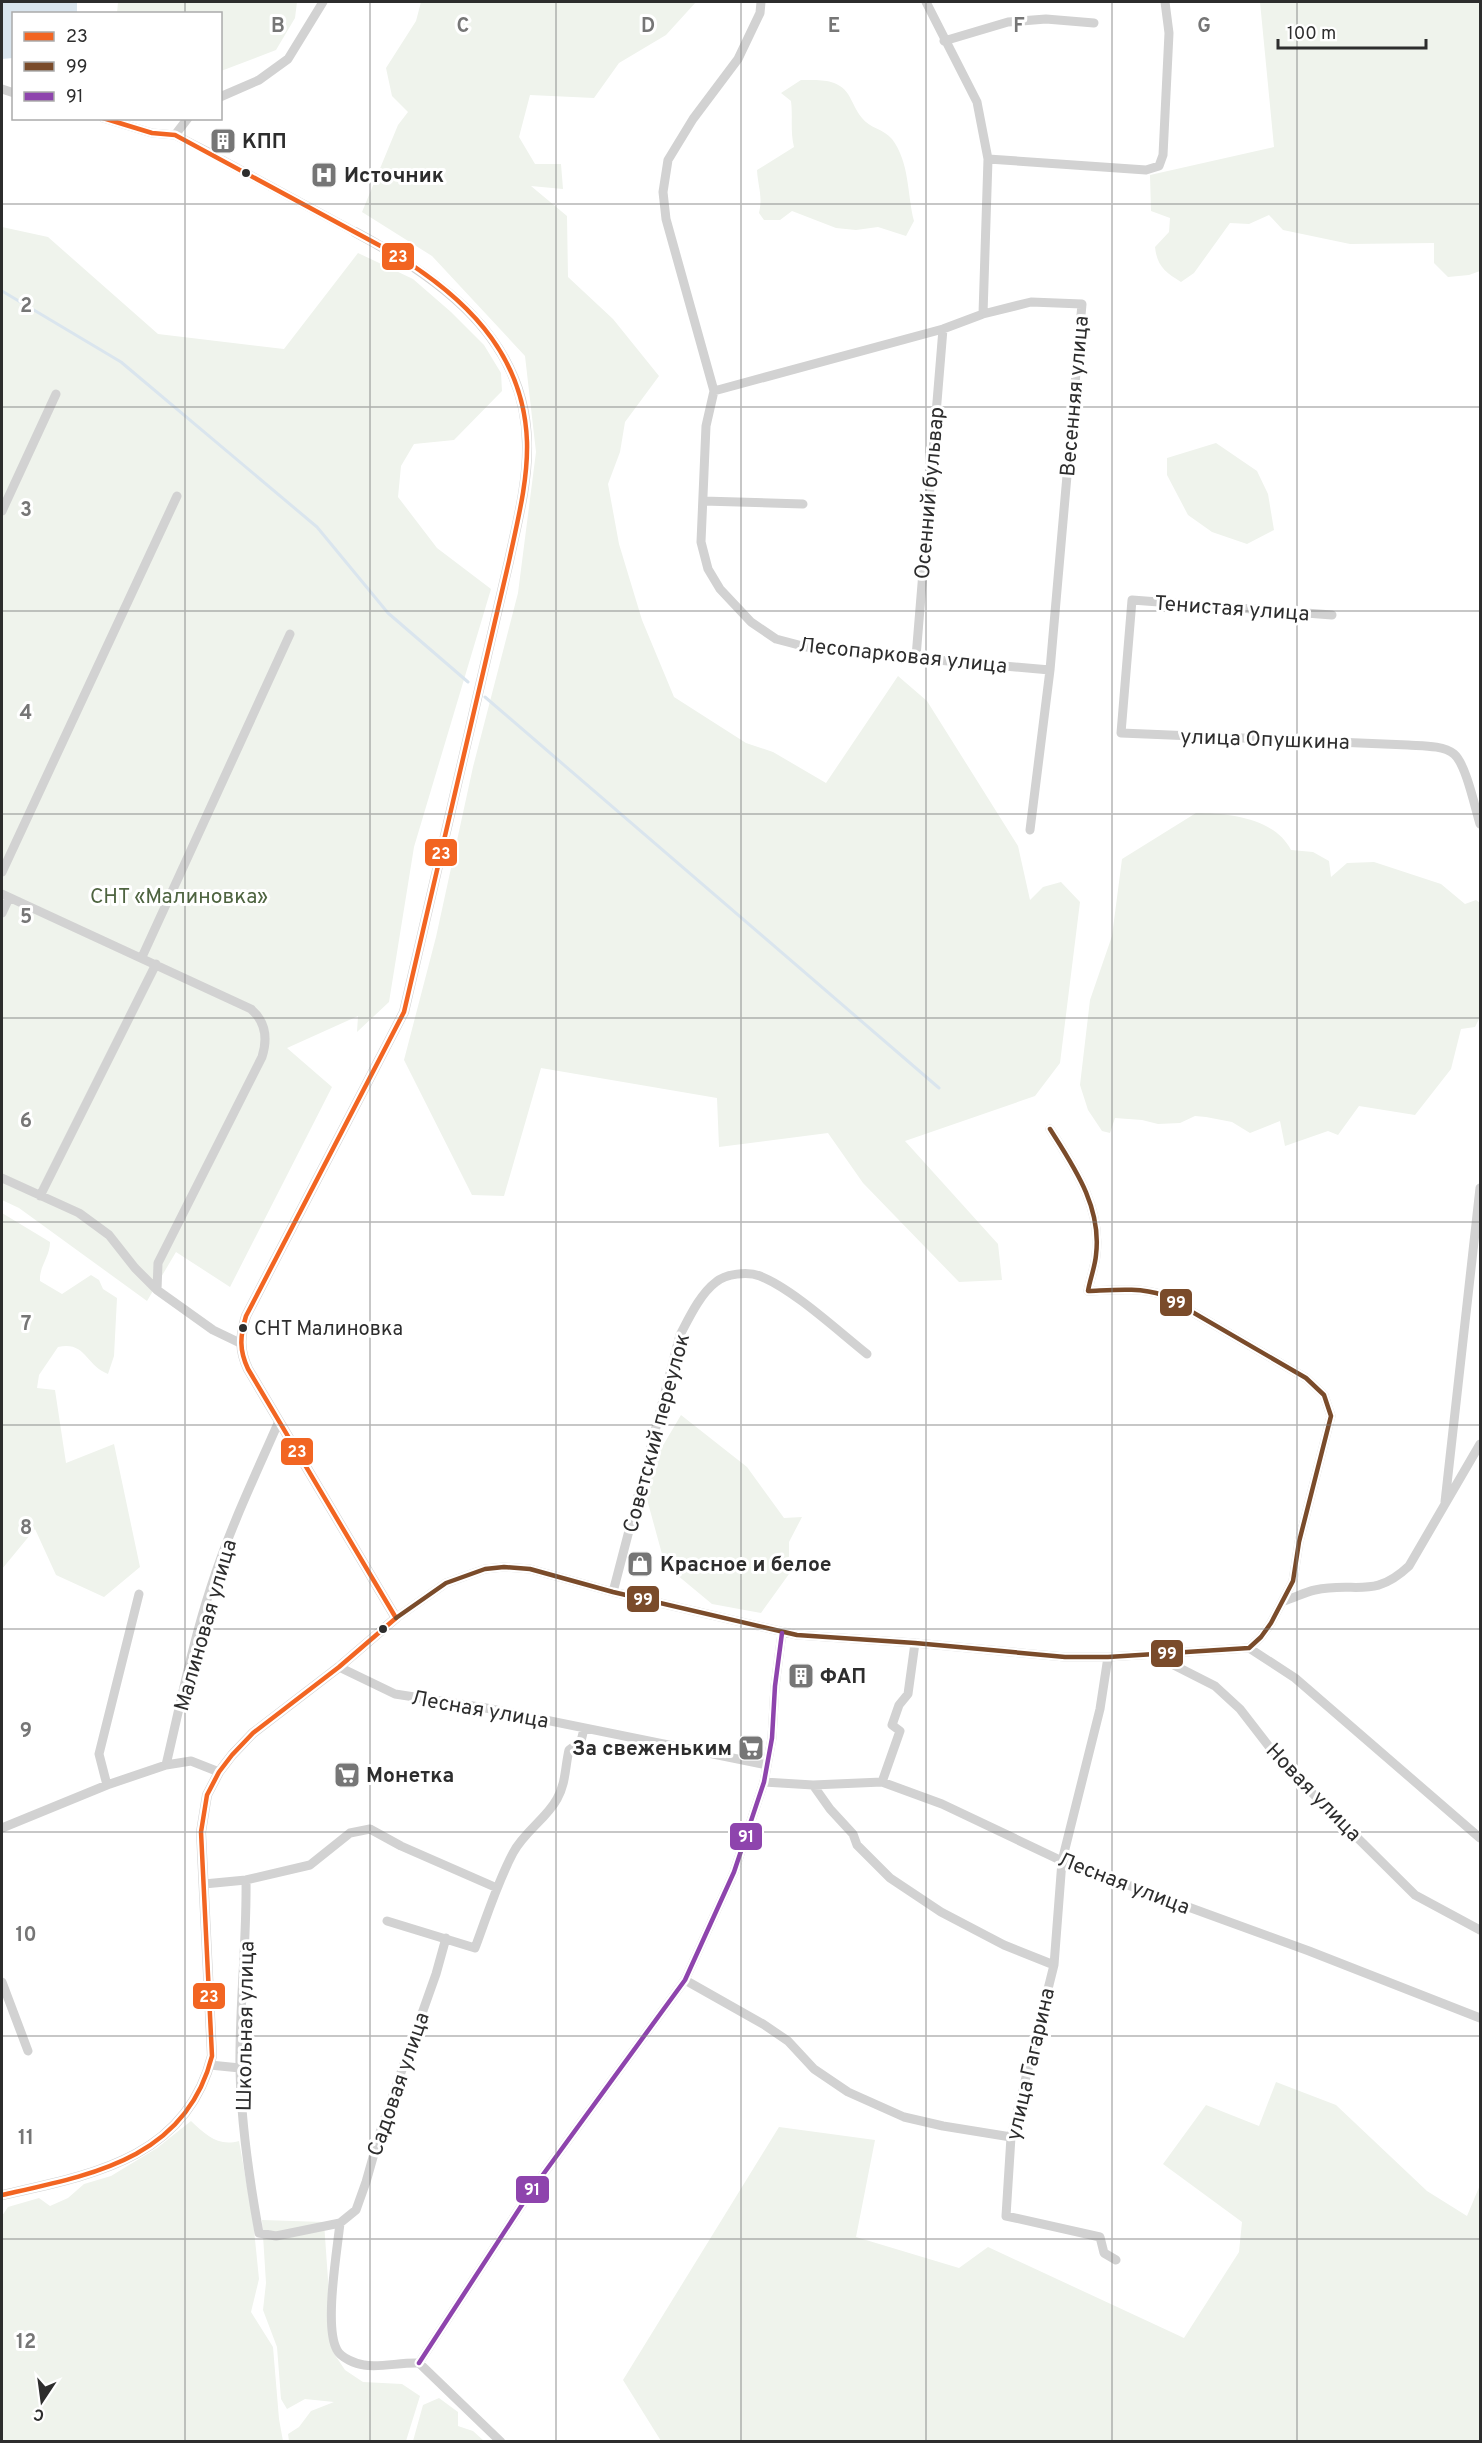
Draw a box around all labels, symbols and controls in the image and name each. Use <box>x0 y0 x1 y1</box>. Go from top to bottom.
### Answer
legend <box>12 12 222 120</box>
scale bar <box>1278 12 1426 50</box>
text: B <box>271 14 285 40</box>
text: C <box>457 14 469 40</box>
text: D <box>641 14 655 40</box>
text: E <box>828 14 840 40</box>
text: F <box>1013 14 1025 40</box>
text: G <box>1197 14 1211 40</box>
text: 100 m <box>1287 23 1336 46</box>
text: 23 <box>66 26 88 49</box>
text: 99 <box>66 56 88 79</box>
text: 91 <box>66 86 83 109</box>
building icon: КПП <box>208 126 238 156</box>
place label: КПП <box>242 129 287 156</box>
hospital icon: Источник <box>309 160 339 190</box>
place label: Источник <box>344 163 444 190</box>
unlabelled marker <box>240 167 252 179</box>
line badge: 23 <box>381 242 415 271</box>
text: 23 <box>388 248 408 268</box>
text: 2 <box>20 294 32 320</box>
street label: Весенняя улица <box>1055 315 1096 478</box>
street label: Осенний бульвар <box>910 406 951 581</box>
text: 3 <box>20 498 32 524</box>
street label: Тенистая улица <box>1153 591 1310 628</box>
street label: Лесопарковая улица <box>797 632 1008 681</box>
text: 4 <box>20 701 32 727</box>
street label: улица Опушкина <box>1180 724 1350 757</box>
line badge: 23 <box>424 838 458 867</box>
text: 23 <box>431 845 451 865</box>
park label: СНТ «Малиновка» <box>90 884 268 911</box>
text: 5 <box>20 905 32 931</box>
text: 6 <box>20 1109 32 1135</box>
line badge: 99 <box>1159 1288 1193 1317</box>
text: 99 <box>1166 1294 1186 1314</box>
text: 7 <box>21 1312 31 1338</box>
place label: СНТ Малиновка <box>254 1317 403 1343</box>
marker: СНТ Малиновка <box>237 1322 249 1334</box>
street label: Советский переулок <box>618 1331 697 1536</box>
line badge: 23 <box>280 1437 314 1466</box>
text: 23 <box>287 1443 307 1463</box>
text: 8 <box>20 1516 32 1542</box>
street label: Малиновая улица <box>169 1536 244 1714</box>
shop icon: Красное и белое <box>625 1549 655 1579</box>
place label: Красное и белое <box>660 1552 832 1579</box>
line badge: 99 <box>626 1585 660 1613</box>
text: 99 <box>633 1591 653 1611</box>
unlabelled marker <box>377 1623 389 1635</box>
line badge: 99 <box>1150 1639 1184 1668</box>
text: 99 <box>1157 1645 1177 1665</box>
building icon: ФАП <box>786 1661 816 1691</box>
place label: ФАП <box>820 1664 866 1691</box>
street label: Лесная улица <box>409 1685 551 1736</box>
text: 9 <box>20 1719 32 1745</box>
supermarket icon: За свеженьким <box>736 1733 766 1763</box>
place label: За свеженьким <box>572 1736 732 1763</box>
street label: Новая улица <box>1259 1738 1367 1848</box>
supermarket icon: Монетка <box>332 1760 362 1790</box>
place label: Монетка <box>366 1763 454 1790</box>
line badge: 91 <box>729 1822 763 1851</box>
text: 91 <box>738 1828 754 1848</box>
street label: Лесная улица <box>1054 1847 1193 1922</box>
text: 10 <box>15 1923 37 1949</box>
street label: Школьная улица <box>232 1941 261 2111</box>
line badge: 23 <box>192 1982 226 2010</box>
street label: улица Гагарина <box>1001 1986 1062 2143</box>
text: 23 <box>199 1988 219 2008</box>
street label: Садовая улица <box>362 2009 437 2160</box>
text: 11 <box>18 2126 34 2152</box>
line badge: 91 <box>515 2175 550 2204</box>
text: 91 <box>524 2181 540 2201</box>
text: 12 <box>16 2330 36 2356</box>
north arrow <box>12 2371 72 2431</box>
text: С <box>32 2403 46 2425</box>

